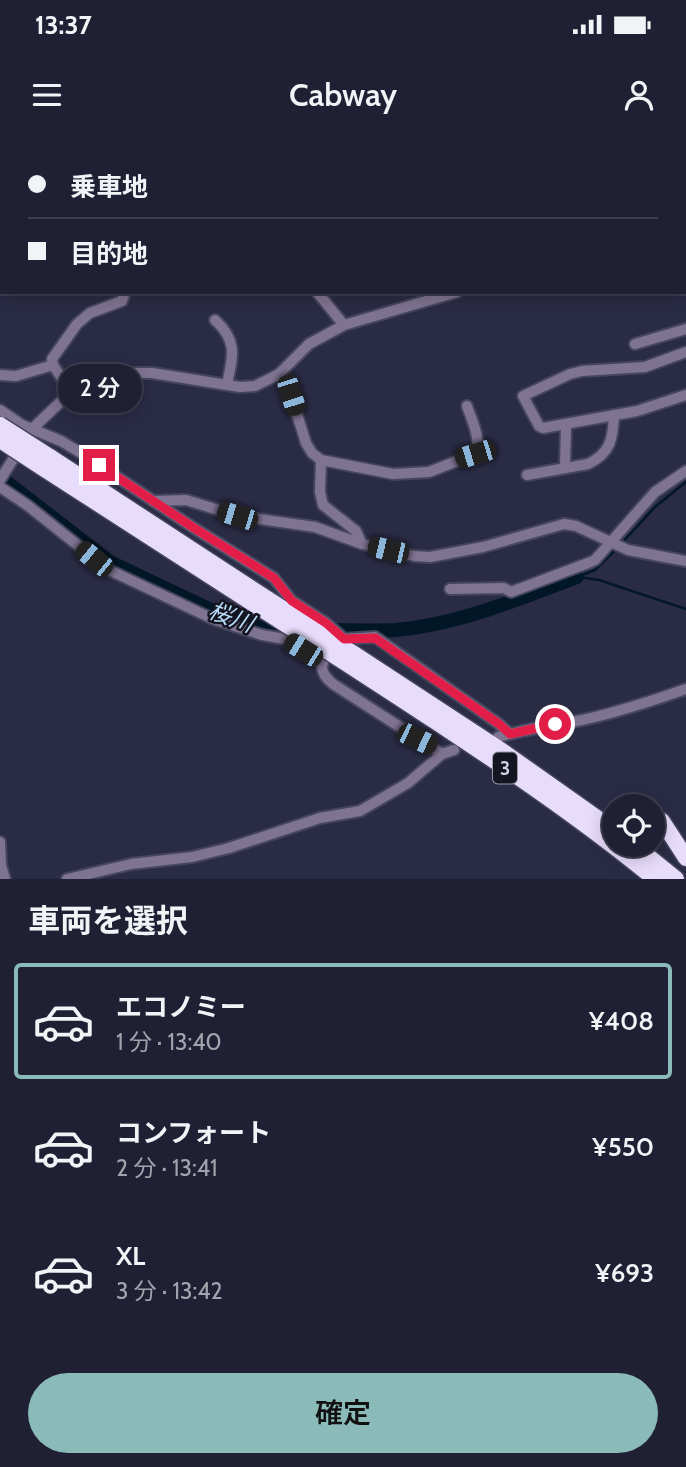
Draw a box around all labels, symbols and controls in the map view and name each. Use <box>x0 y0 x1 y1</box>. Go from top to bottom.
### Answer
text: 13:37 <box>35 9 92 41</box>
text: Cabway <box>289 75 397 114</box>
icon: menu <box>28 76 66 114</box>
icon: person <box>620 76 658 114</box>
text: 乗車地 <box>70 171 148 203</box>
text: 目的地 <box>70 238 148 270</box>
callout: 2 分 <box>57 364 141 412</box>
car <box>275 372 308 418</box>
text: 2 分 <box>80 374 120 402</box>
car <box>452 438 499 470</box>
route end <box>83 449 115 481</box>
car <box>214 500 261 532</box>
car <box>366 535 411 565</box>
car <box>72 538 117 580</box>
water label: 桜川 <box>205 596 260 639</box>
car <box>280 630 327 670</box>
route start <box>539 708 571 740</box>
car <box>394 720 441 758</box>
road number: 3 <box>493 752 517 783</box>
map controls <box>602 794 665 857</box>
button: locate <box>602 794 665 857</box>
text: 車両を選択 <box>28 901 188 940</box>
icon: car <box>32 990 95 1053</box>
text: エコノミー <box>116 991 246 1023</box>
text: ¥408 <box>589 1005 654 1037</box>
text: 1 分 · 13:40 <box>116 1028 222 1056</box>
icon: car <box>32 1116 95 1179</box>
text: コンフォート <box>116 1117 271 1149</box>
text: ¥550 <box>592 1131 654 1163</box>
text: 2 分 · 13:41 <box>116 1154 218 1182</box>
text: XL <box>116 1240 145 1272</box>
icon: car <box>32 1242 95 1305</box>
text: ¥693 <box>595 1257 654 1289</box>
text: 3 分 · 13:42 <box>116 1277 223 1305</box>
button: 確定 <box>28 1373 658 1453</box>

